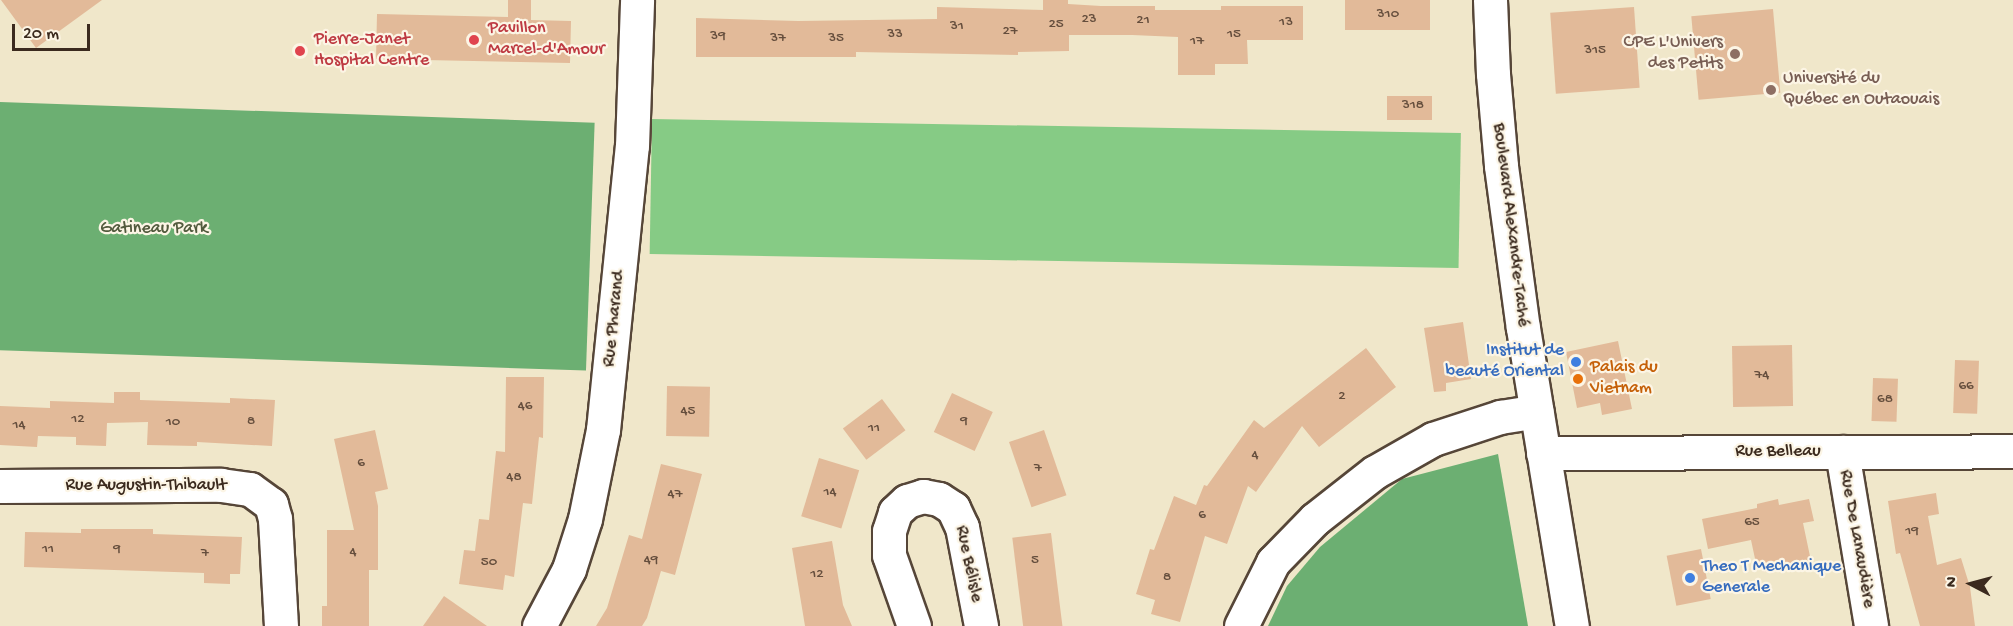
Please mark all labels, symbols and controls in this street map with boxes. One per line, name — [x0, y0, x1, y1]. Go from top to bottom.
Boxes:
house number: 310 — [1377, 6, 1399, 24]
house number: 23 — [1081, 11, 1097, 29]
scale bar — [15, 12, 93, 50]
house number: 21 — [1136, 12, 1150, 30]
house number: 13 — [1279, 14, 1293, 32]
house number: 25 — [1048, 16, 1064, 34]
house number: 31 — [950, 18, 964, 36]
place label: Pavillon Marcel-d'Amour — [488, 19, 605, 62]
house number: 27 — [1002, 23, 1018, 41]
text: 20 m — [23, 24, 59, 45]
house number: 33 — [887, 26, 903, 44]
house number: 15 — [1227, 26, 1241, 44]
house number: 39 — [710, 28, 726, 46]
place label: Pierre-Janet Hospital Centre — [314, 30, 429, 72]
house number: 37 — [770, 30, 786, 48]
house number: 35 — [828, 30, 844, 48]
marker: Pavillon Marcel-d'Amour — [465, 31, 483, 49]
house number: 17 — [1190, 33, 1204, 51]
place label: CPE L'Univers des Petits — [1624, 33, 1723, 76]
marker: Pierre-Janet Hospital Centre — [291, 42, 309, 60]
house number: 315 — [1584, 42, 1606, 60]
marker: CPE L'Univers des Petits — [1728, 47, 1742, 61]
place label: Université du Québec en Outaouais — [1783, 69, 1939, 112]
marker: Université du Québec en Outaouais — [1764, 83, 1778, 97]
house number: 318 — [1402, 97, 1424, 115]
street label: Boulevard Alexandre-Taché — [1487, 122, 1533, 328]
park label: Gatineau Park — [100, 218, 208, 240]
street label: Rue Pharand — [599, 270, 631, 368]
place label: Institut de beauté Oriental — [1446, 341, 1564, 384]
marker: Institut de beauté Oriental — [1569, 355, 1583, 369]
place label: Palais du Vietnam — [1590, 358, 1658, 400]
house number: 74 — [1755, 367, 1769, 385]
marker: Palais du Vietnam — [1571, 372, 1585, 386]
house number: 66 — [1958, 378, 1974, 396]
house number: 2 — [1338, 388, 1346, 406]
house number: 68 — [1877, 391, 1893, 409]
house number: 46 — [518, 398, 532, 416]
house number: 45 — [681, 403, 695, 421]
house number: 12 — [71, 411, 85, 429]
house number: 8 — [247, 413, 255, 431]
house number: 9 — [960, 413, 968, 431]
house number: 10 — [166, 414, 180, 432]
house number: 14 — [12, 417, 26, 435]
house number: 11 — [868, 420, 880, 438]
street label: Rue Belleau — [1735, 441, 1821, 463]
house number: 4 — [1251, 447, 1259, 465]
house number: 6 — [357, 455, 365, 473]
house number: 7 — [1034, 460, 1042, 478]
street label: Rue De Lanaudière — [1833, 468, 1879, 610]
house number: 48 — [506, 469, 522, 487]
street label: Rue Augustin-Thibault — [65, 475, 227, 497]
house number: 14 — [823, 484, 837, 502]
house number: 47 — [668, 486, 682, 504]
house number: 6 — [1198, 507, 1206, 525]
house number: 65 — [1744, 514, 1760, 532]
house number: 19 — [1905, 523, 1919, 541]
street label: Rue Bélisle — [949, 524, 987, 604]
house number: 11 — [42, 541, 54, 559]
house number: 9 — [113, 541, 121, 559]
house number: 4 — [349, 544, 357, 562]
house number: 7 — [201, 545, 209, 563]
house number: 49 — [644, 552, 658, 570]
house number: 5 — [1031, 552, 1039, 570]
house number: 50 — [481, 554, 497, 572]
north arrow — [1941, 554, 2001, 614]
place label: Theo T Mechanique Generale — [1702, 557, 1841, 600]
house number: 12 — [810, 566, 824, 584]
house number: 8 — [1163, 569, 1171, 587]
marker: Theo T Mechanique Generale — [1683, 571, 1697, 585]
text: N — [1943, 576, 1963, 588]

